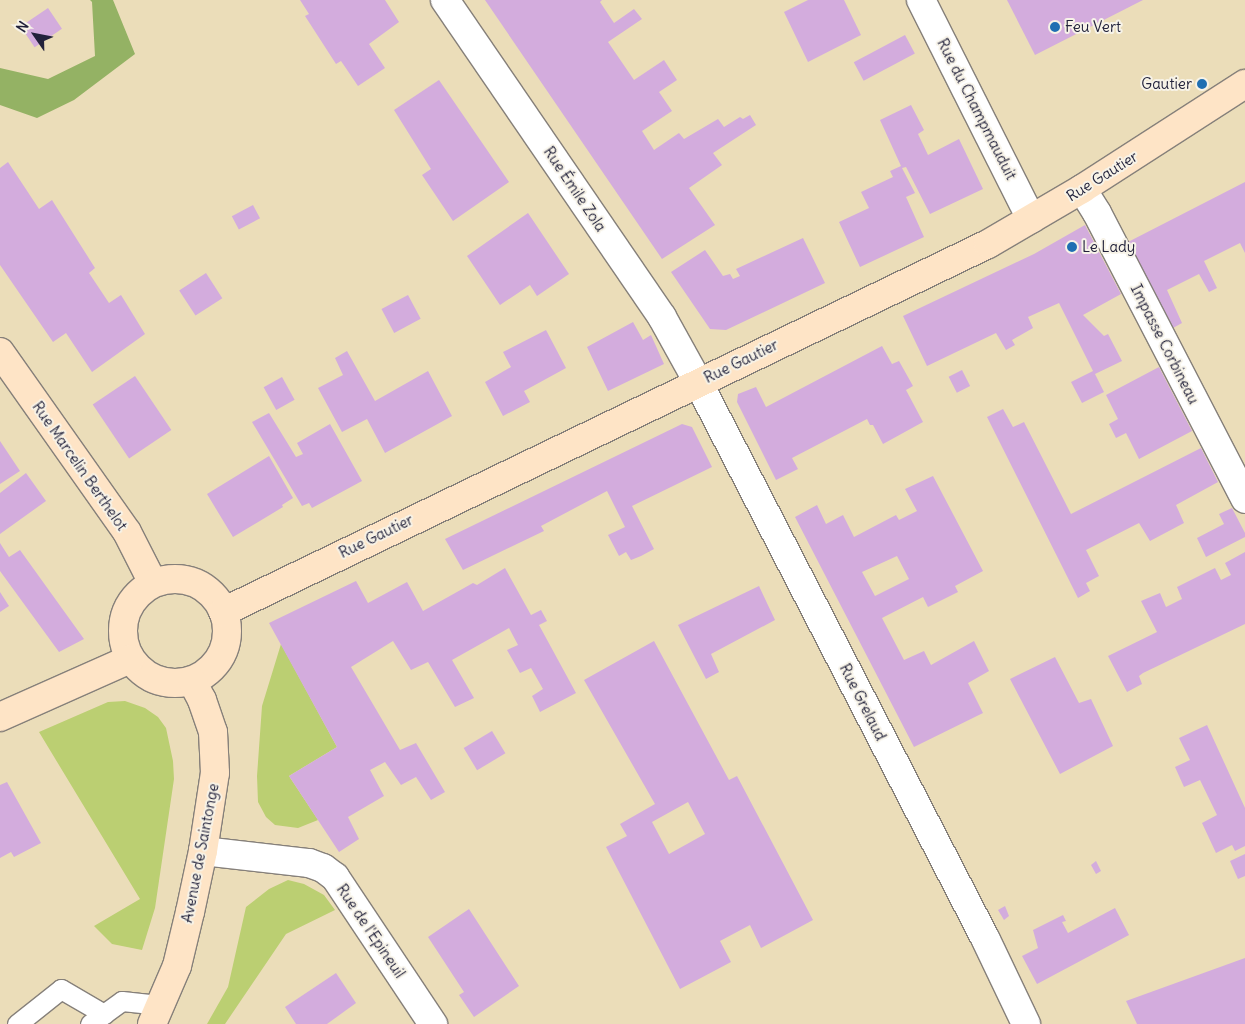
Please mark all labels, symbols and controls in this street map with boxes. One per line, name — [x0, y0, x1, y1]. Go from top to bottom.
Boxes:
north arrow — [10, 10, 60, 60]
text: N — [12, 18, 33, 36]
place label: Feu Vert — [1065, 18, 1121, 36]
marker: Feu Vert — [1049, 21, 1061, 33]
street label: Rue du Champmauduit — [934, 35, 1020, 183]
place label: Gautier — [1141, 75, 1192, 93]
marker: Gautier — [1196, 78, 1208, 90]
street label: Rue Émile Zola — [540, 143, 610, 235]
street label: Rue Gautier — [1063, 147, 1141, 205]
place label: Le Lady — [1082, 238, 1135, 256]
marker: Le Lady — [1066, 241, 1078, 253]
street label: Impasse Corbineau — [1127, 281, 1203, 407]
street label: Rue Gautier — [701, 335, 781, 387]
street label: Rue Marcelin Berthelot — [29, 398, 131, 534]
street label: Rue Gautier — [336, 510, 416, 562]
street label: Rue Grelaud — [836, 661, 890, 743]
street label: Avenue de Saintonge — [178, 782, 222, 924]
street label: Rue de l'Epineuil — [333, 881, 409, 981]

